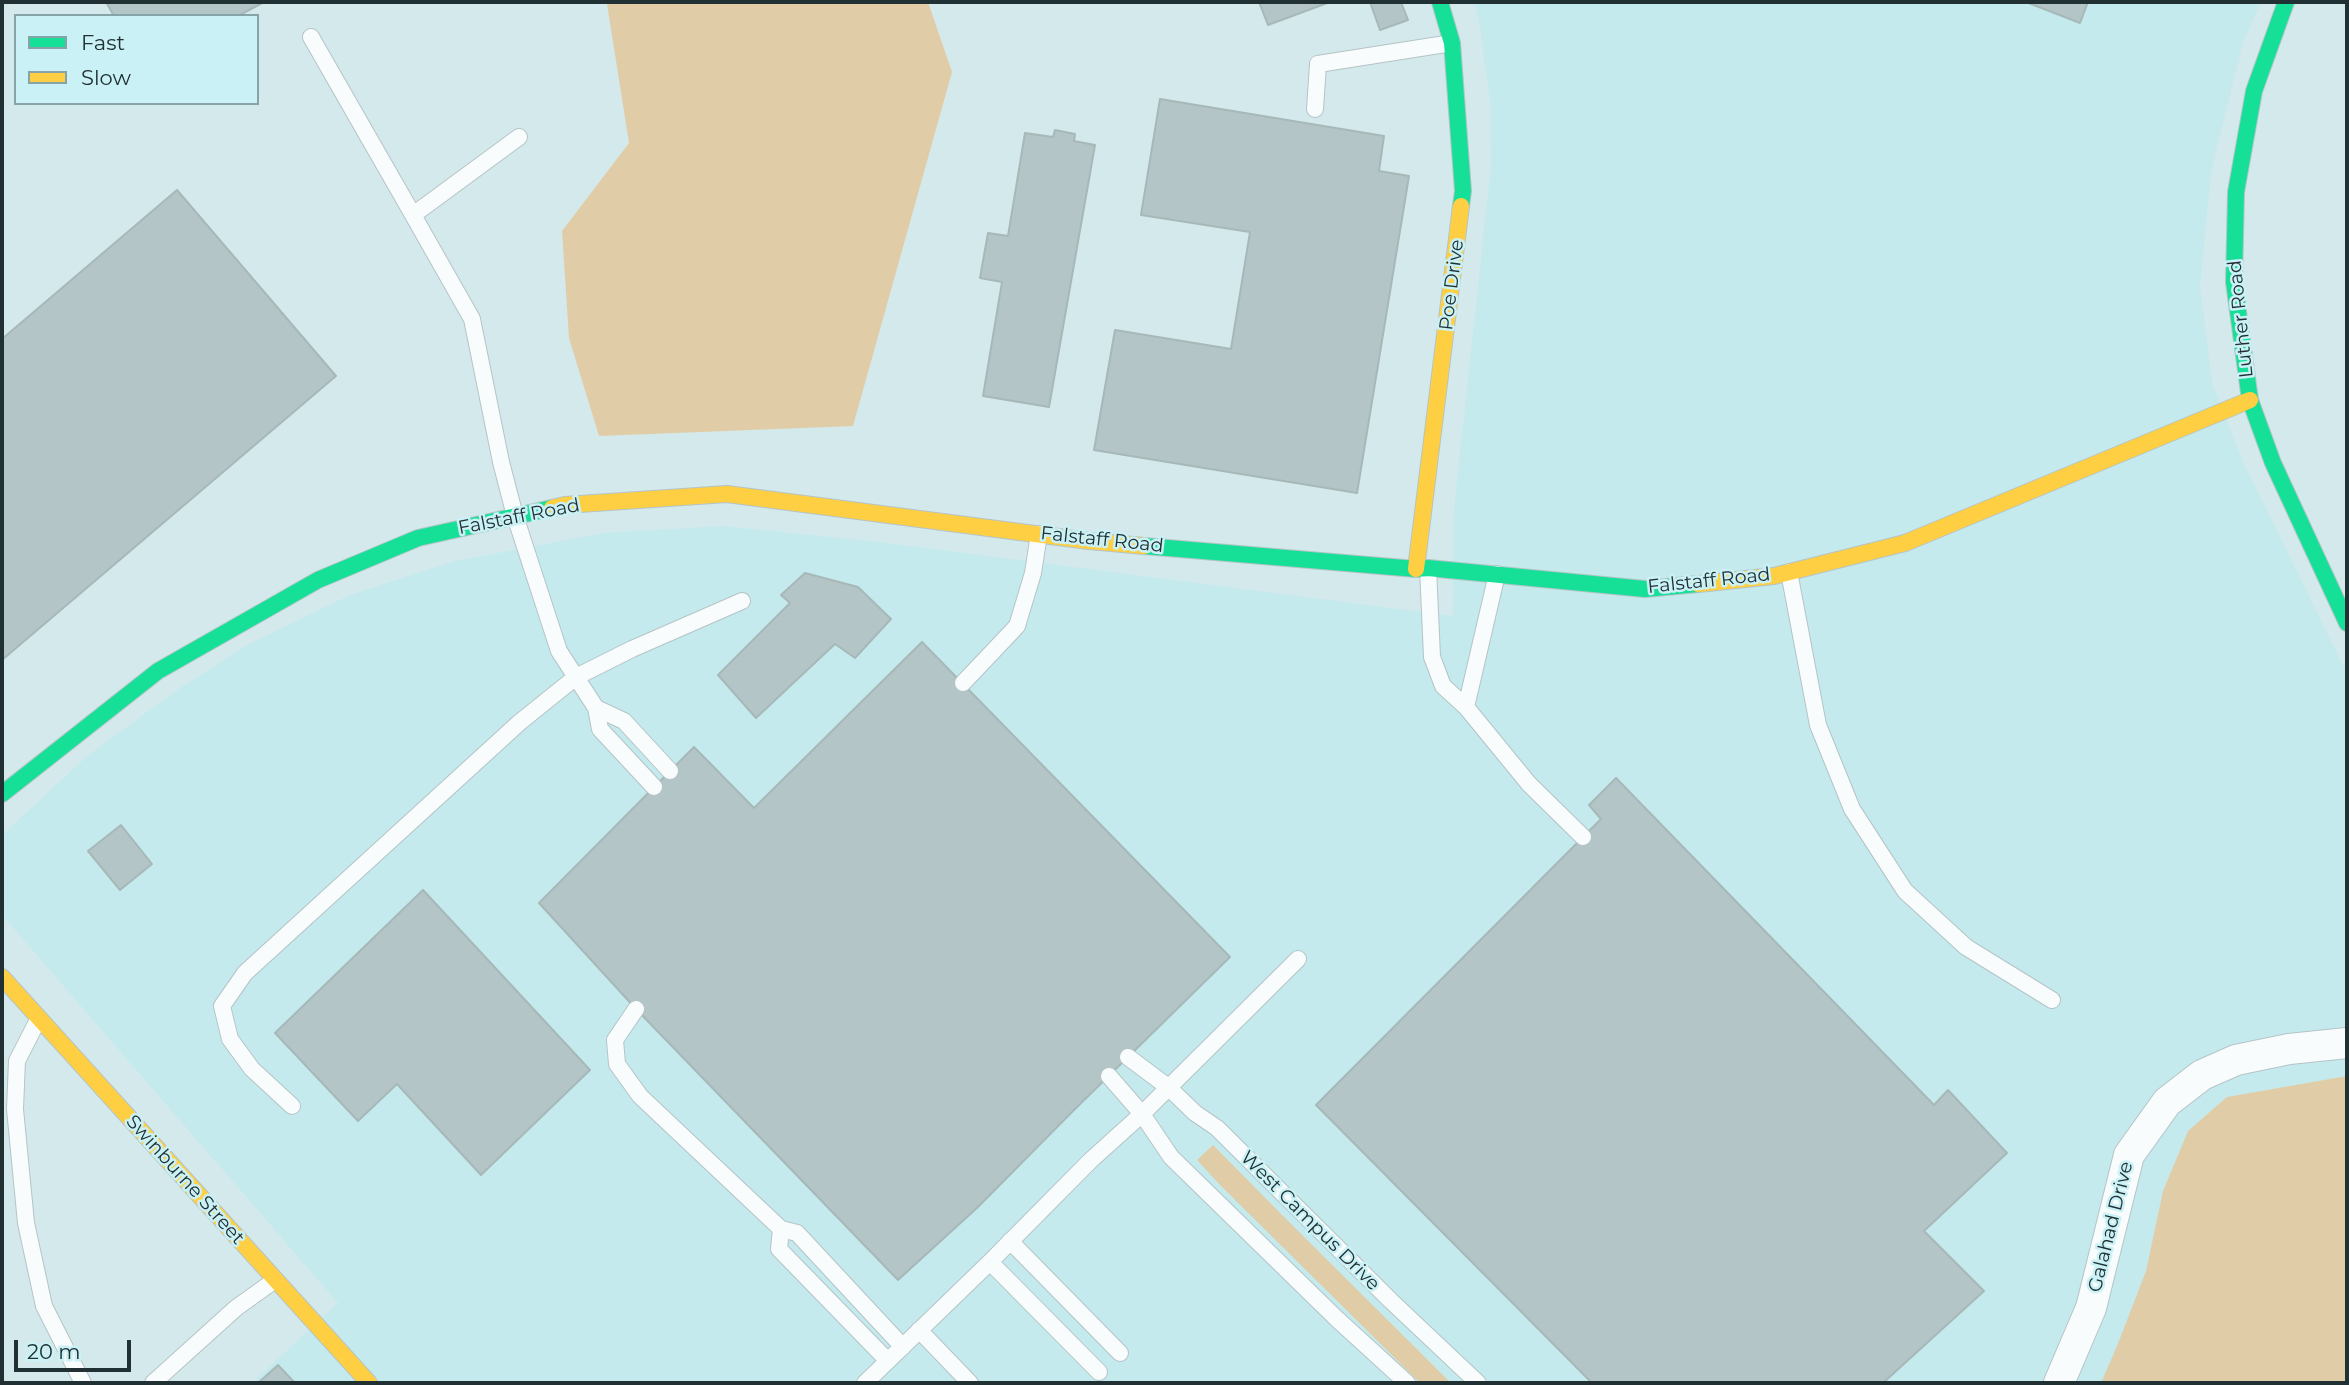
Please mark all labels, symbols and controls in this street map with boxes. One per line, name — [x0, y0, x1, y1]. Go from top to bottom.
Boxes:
legend — [14, 14, 259, 105]
text: Fast — [81, 30, 125, 55]
text: Slow — [81, 65, 131, 90]
street label: Poe Drive — [1435, 238, 1469, 332]
street label: Luther Road — [2223, 259, 2259, 379]
street label: Falstaff Road — [456, 494, 582, 540]
street label: Falstaff Road — [1039, 522, 1165, 558]
street label: Falstaff Road — [1646, 563, 1772, 599]
street label: Swinburne Street — [121, 1111, 249, 1249]
street label: West Campus Drive — [1236, 1147, 1384, 1295]
street label: Galahad Drive — [2084, 1159, 2138, 1295]
scale bar — [18, 1326, 135, 1370]
text: 20 m — [27, 1339, 81, 1364]

